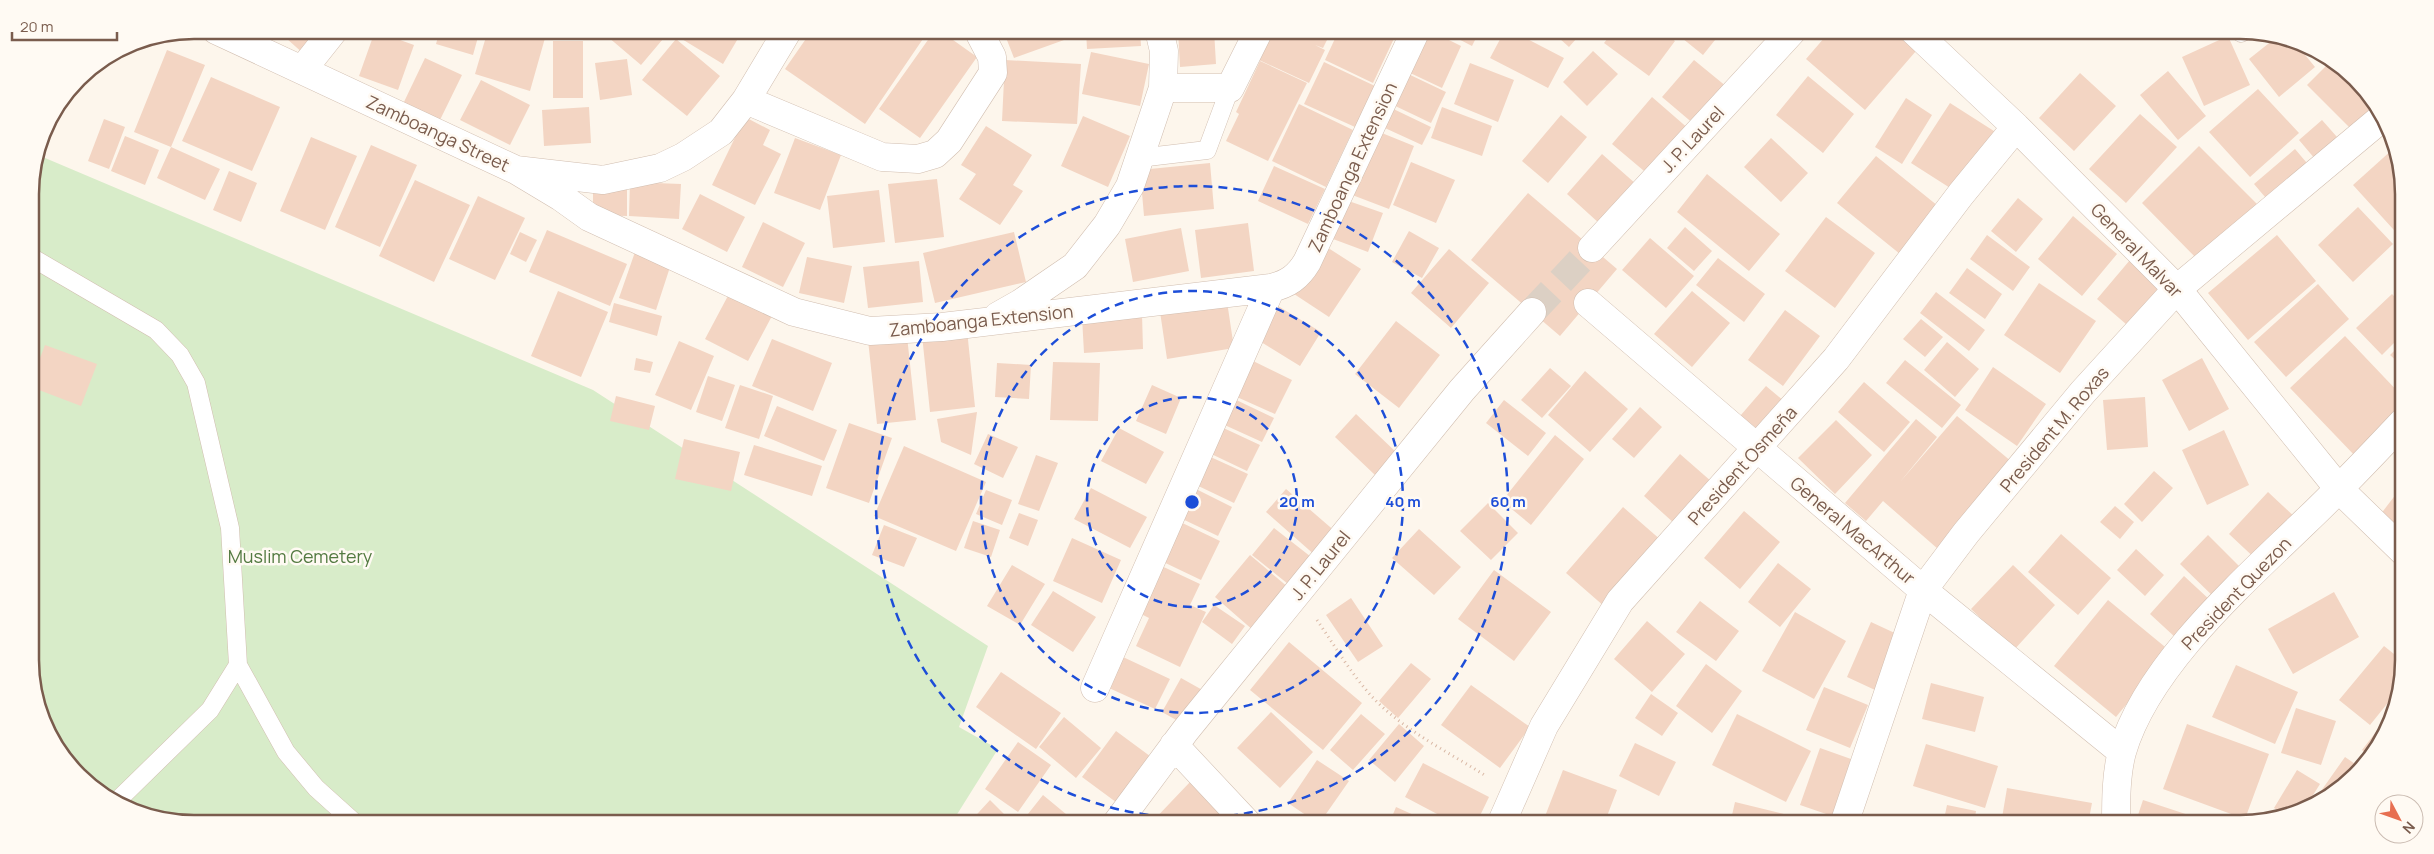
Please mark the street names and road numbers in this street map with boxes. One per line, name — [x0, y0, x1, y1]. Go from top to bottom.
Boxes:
street label: Zamboanga Extension — [1302, 78, 1402, 256]
street label: Zamboanga Street — [362, 89, 514, 177]
street label: J. P. Laurel — [1655, 101, 1729, 177]
street label: General Malvar — [2086, 198, 2189, 303]
street label: Zamboanga Extension — [888, 298, 1074, 342]
street label: President M. Roxas — [1994, 361, 2114, 497]
street label: President Osmeña — [1682, 400, 1802, 530]
street label: General MacArthur — [1785, 471, 1921, 590]
street label: J. P. Laurel — [1285, 525, 1355, 605]
street label: President Quezon — [2176, 531, 2296, 655]

